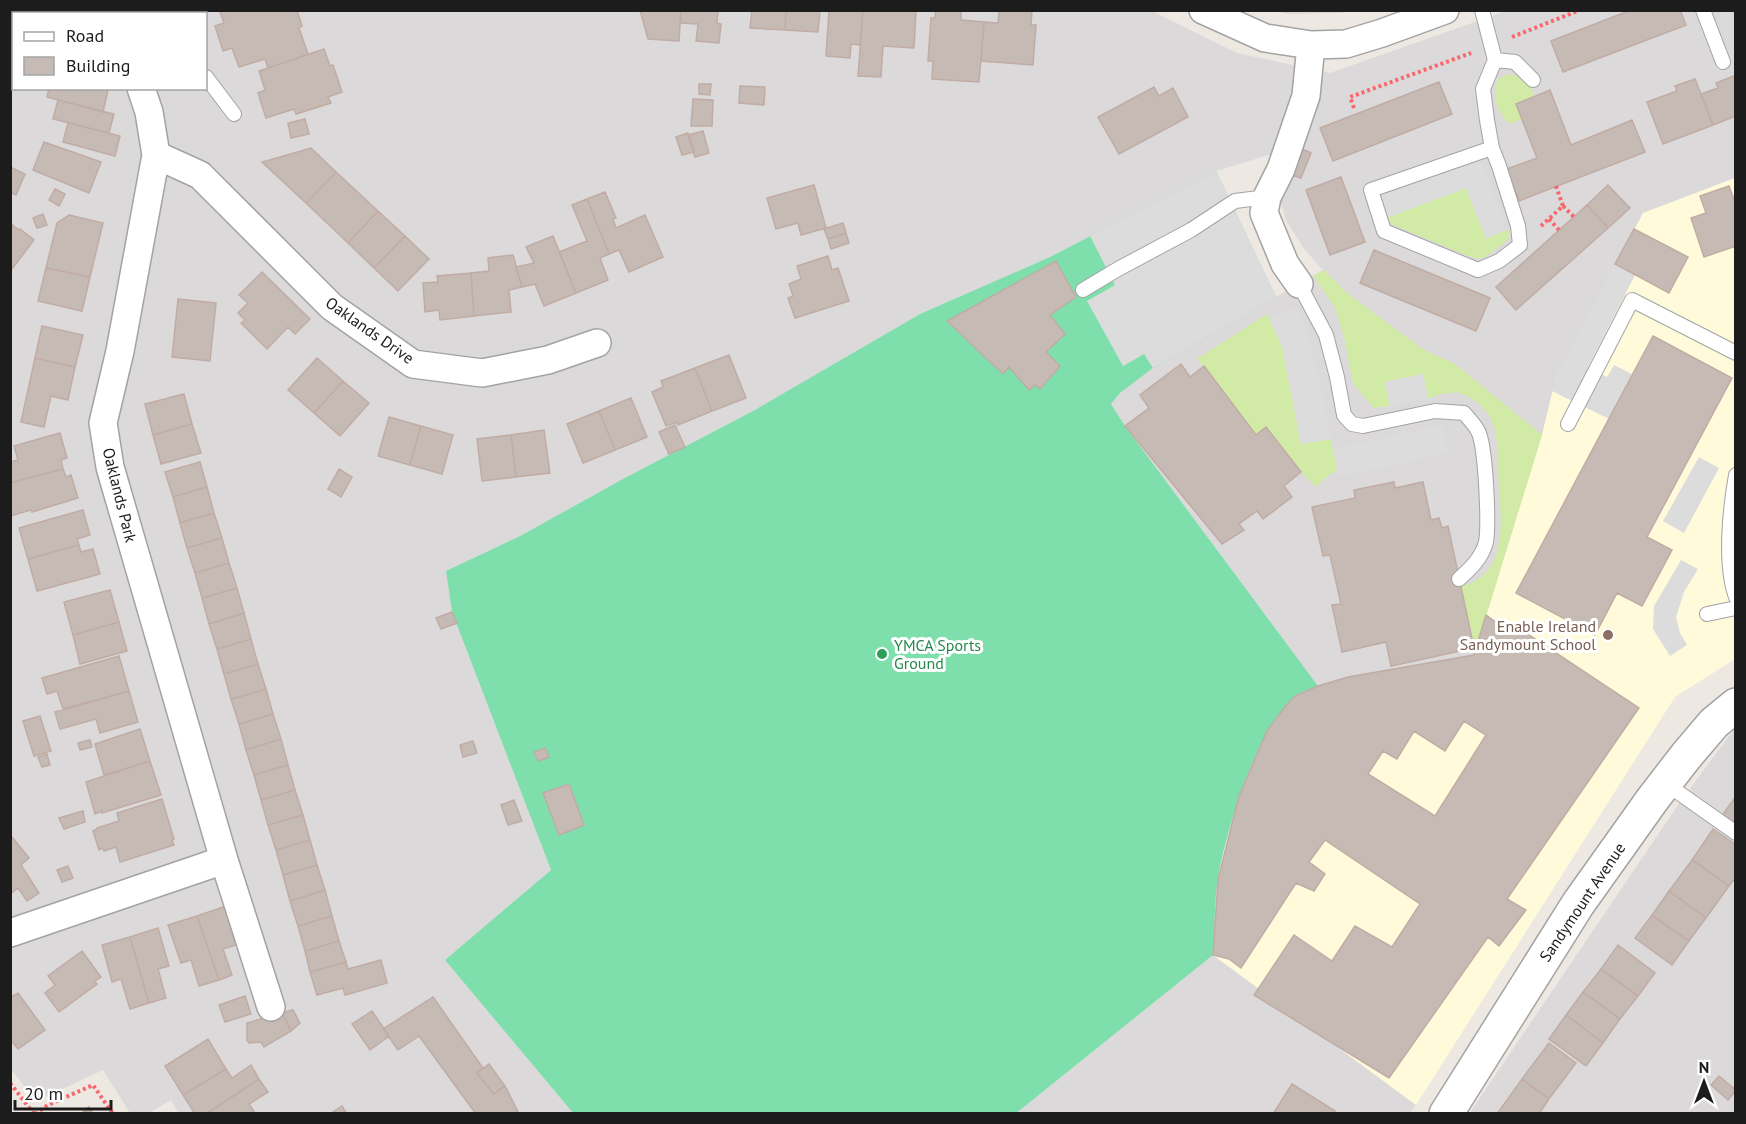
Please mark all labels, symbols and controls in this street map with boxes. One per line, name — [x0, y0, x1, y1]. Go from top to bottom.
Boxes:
legend — [12, 12, 207, 90]
text: Road — [66, 24, 104, 47]
text: Building — [66, 54, 130, 77]
street label: Oaklands Drive — [322, 292, 418, 368]
street label: Oaklands Park — [99, 446, 142, 545]
place label: Enable Ireland Sandymount School — [1460, 616, 1596, 654]
marker: Enable Ireland Sandymount School — [1601, 628, 1615, 642]
place label: YMCA Sports Ground — [894, 635, 981, 673]
marker: YMCA Sports Ground — [875, 647, 889, 661]
street label: Sandymount Avenue — [1535, 839, 1629, 965]
north arrow — [1674, 1052, 1734, 1112]
text: N — [1699, 1057, 1709, 1077]
scale bar — [15, 1073, 111, 1111]
text: 20 m — [24, 1082, 63, 1105]

